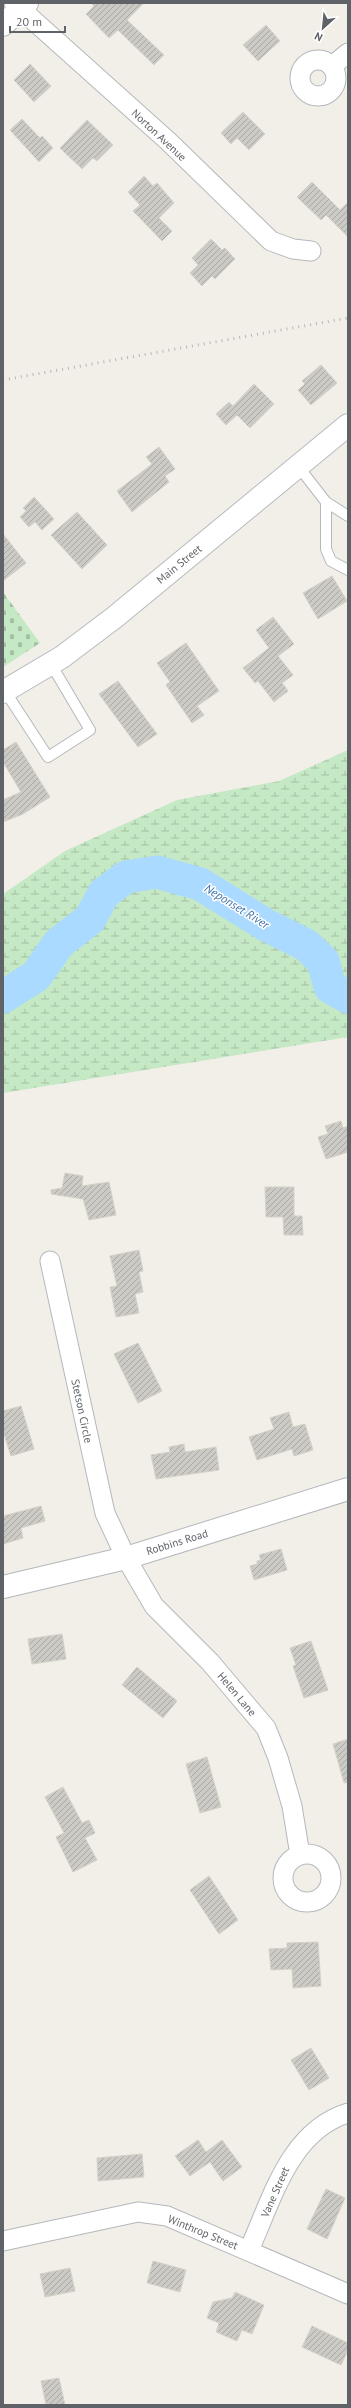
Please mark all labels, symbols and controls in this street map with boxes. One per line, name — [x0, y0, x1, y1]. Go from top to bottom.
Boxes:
scale bar — [10, 8, 65, 34]
north arrow — [303, 8, 343, 48]
text: 20 m — [16, 14, 42, 29]
text: N — [312, 29, 325, 45]
street label: Norton Avenue — [129, 106, 190, 164]
street label: Main Street — [154, 541, 205, 586]
water label: Neponset River — [202, 880, 273, 932]
street label: Stetson Circle — [68, 1378, 96, 1445]
street label: Robbins Road — [145, 1526, 210, 1558]
street label: Helen Lane — [215, 1669, 260, 1719]
street label: Vane Street — [257, 2164, 292, 2220]
street label: Winthrop Street — [166, 2212, 240, 2253]

